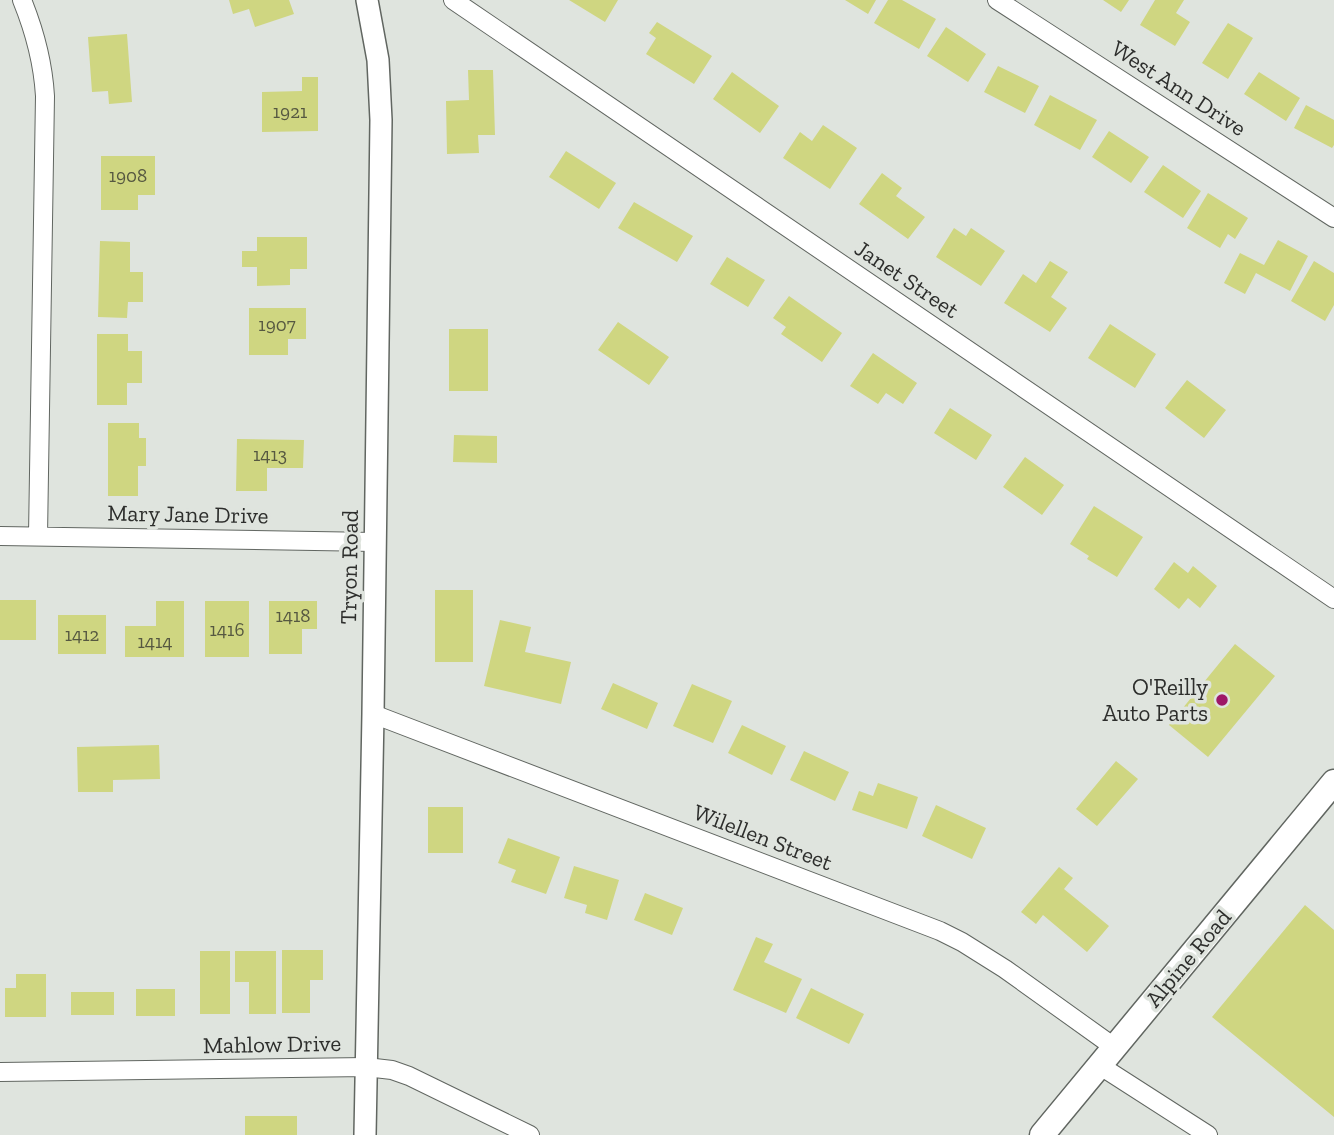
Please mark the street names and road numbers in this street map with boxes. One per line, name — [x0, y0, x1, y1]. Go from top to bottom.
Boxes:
street label: West Ann Drive — [1106, 34, 1252, 142]
street label: Janet Street — [850, 234, 965, 324]
street label: Mary Jane Drive — [107, 499, 269, 529]
street label: Tryon Road — [334, 509, 364, 625]
street label: Wilellen Street — [690, 798, 837, 876]
street label: Alpine Road — [1139, 903, 1237, 1012]
street label: Mahlow Drive — [203, 1029, 341, 1059]

